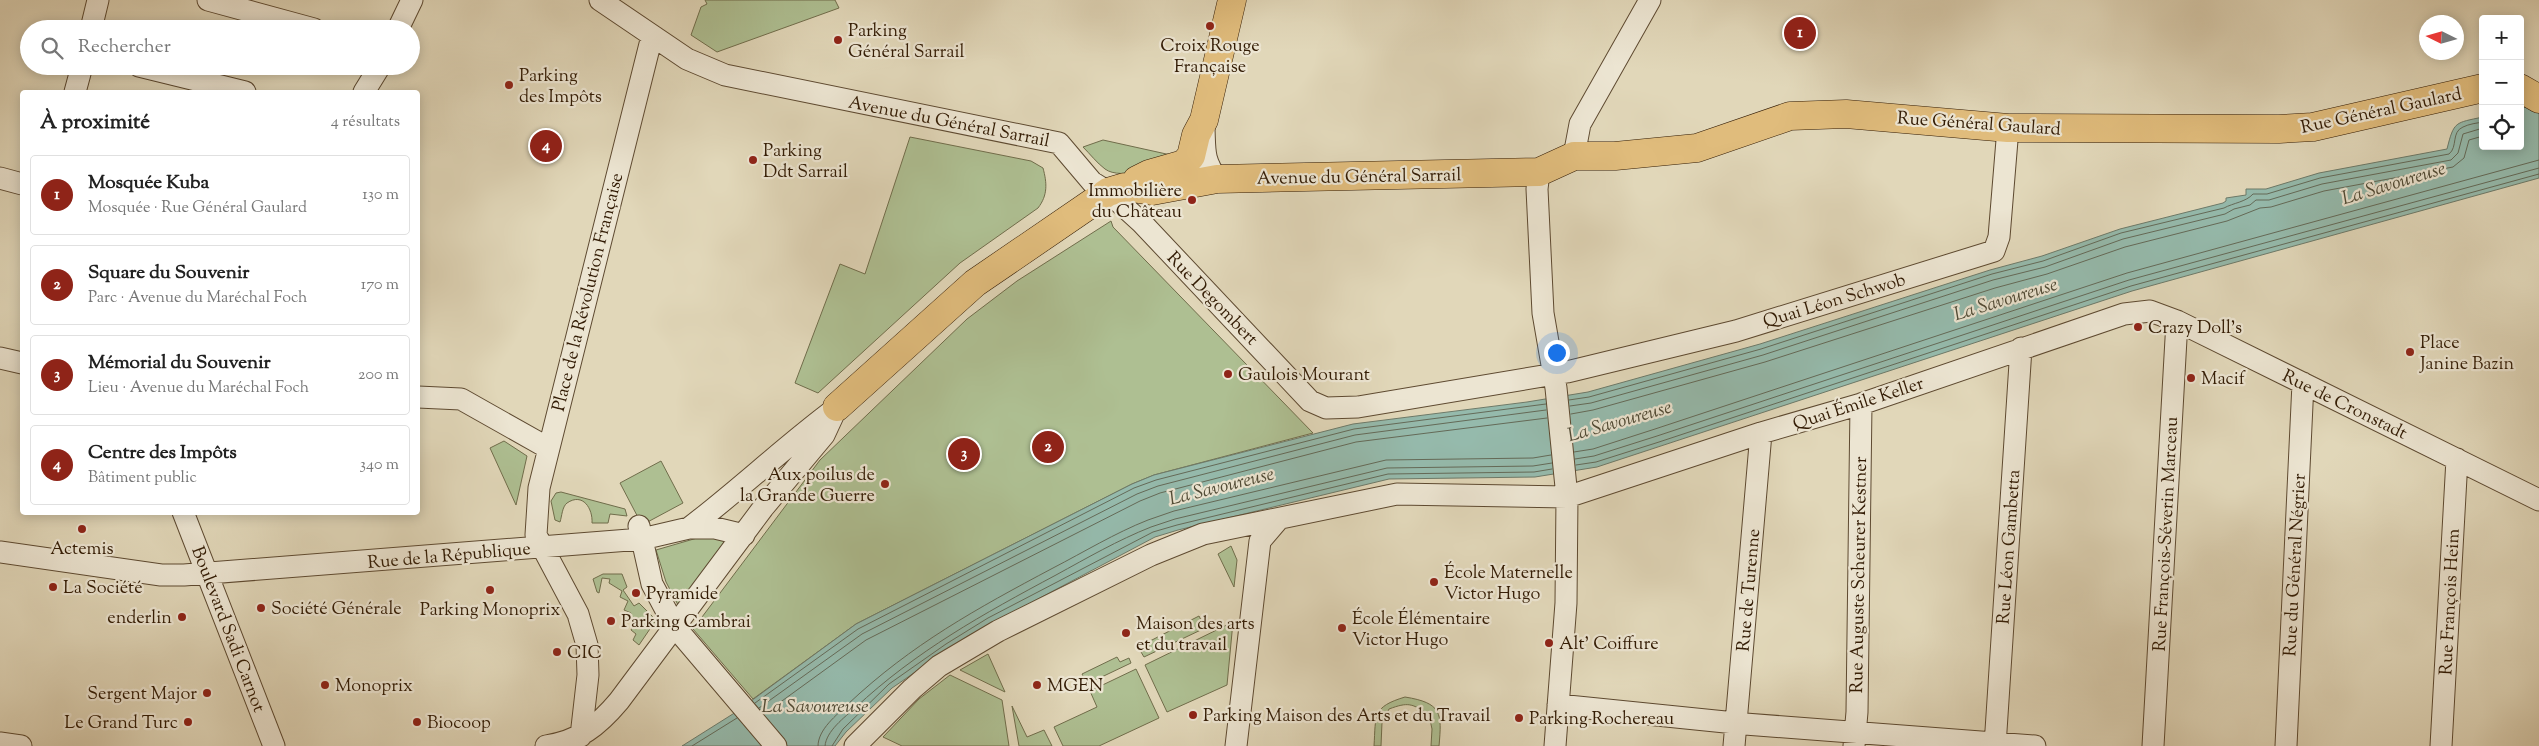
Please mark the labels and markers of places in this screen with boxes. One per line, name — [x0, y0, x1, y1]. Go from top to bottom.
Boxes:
pin: 1 — [1784, 14, 1816, 52]
place label: Parking Général Sarrail — [848, 19, 965, 66]
marker: Croix Rouge Française — [1204, 20, 1216, 32]
marker: Parking Général Sarrail — [832, 34, 844, 46]
place label: Croix Rouge Française — [1160, 34, 1260, 81]
place label: Parking des Impôts — [519, 64, 602, 111]
marker: Parking des Impôts — [503, 79, 515, 91]
pin: 4 — [530, 127, 562, 165]
place label: Parking Ddt Sarrail — [763, 139, 848, 186]
marker: Parking Ddt Sarrail — [747, 154, 759, 166]
place label: Immobilière du Château — [1088, 179, 1182, 226]
marker: Immobilière du Château — [1186, 194, 1198, 206]
place label: Crazy Doll's — [2148, 316, 2242, 342]
marker: Crazy Doll's — [2132, 321, 2144, 333]
place label: Place Janine Bazin — [2419, 331, 2515, 378]
marker: Place Janine Bazin — [2404, 346, 2416, 358]
place label: Gaulois Mourant — [1238, 363, 1370, 389]
place label: Macif — [2201, 367, 2246, 393]
marker: Gaulois Mourant — [1222, 368, 1234, 380]
marker: Macif — [2185, 372, 2197, 384]
pin: 2 — [1032, 428, 1064, 466]
pin: 3 — [948, 435, 980, 473]
place label: Aux poilus de la Grande Guerre — [740, 463, 875, 510]
marker: Aux poilus de la Grande Guerre — [879, 478, 891, 490]
marker: Actemis — [76, 523, 88, 535]
place label: Actemis — [50, 537, 114, 563]
place label: École Maternelle Victor Hugo — [1444, 561, 1573, 608]
place label: La Société — [63, 576, 143, 602]
marker: École Maternelle Victor Hugo — [1428, 576, 1440, 588]
marker: La Société — [47, 581, 59, 593]
place label: Pyramide — [646, 582, 718, 608]
marker: Parking Monoprix — [484, 584, 496, 596]
marker: Pyramide — [630, 587, 642, 599]
place label: Société Générale — [271, 597, 402, 623]
place label: Parking Monoprix — [420, 598, 560, 624]
marker: Société Générale — [255, 602, 267, 614]
place label: enderlin — [107, 606, 172, 632]
place label: École Élémentaire Victor Hugo — [1352, 607, 1490, 654]
place label: Parking Cambrai — [621, 610, 751, 636]
marker: enderlin — [176, 611, 188, 623]
place label: Maison des arts et du travail — [1136, 612, 1255, 659]
marker: Parking Cambrai — [605, 615, 617, 627]
marker: École Élémentaire Victor Hugo — [1336, 622, 1348, 634]
marker: Maison des arts et du travail — [1120, 627, 1132, 639]
place label: Alt' Coiffure — [1559, 632, 1659, 658]
marker: Alt' Coiffure — [1543, 637, 1555, 649]
place label: CIC — [567, 641, 602, 667]
marker: CIC — [551, 646, 563, 658]
place label: Monoprix — [335, 674, 413, 700]
place label: MGEN — [1047, 674, 1103, 700]
marker: Monoprix — [319, 679, 331, 691]
marker: MGEN — [1031, 679, 1043, 691]
place label: Sergent Major — [87, 682, 197, 708]
marker: Sergent Major — [201, 687, 213, 699]
place label: Parking Maison des Arts et du Travail — [1203, 704, 1491, 730]
place label: Parking Rochereau — [1529, 707, 1674, 733]
marker: Parking Maison des Arts et du Travail — [1187, 709, 1199, 721]
place label: Le Grand Turc — [64, 711, 178, 737]
place label: Biocoop — [427, 711, 491, 737]
marker: Parking Rochereau — [1513, 712, 1525, 724]
marker: Le Grand Turc — [182, 716, 194, 728]
marker: Biocoop — [411, 716, 423, 728]

